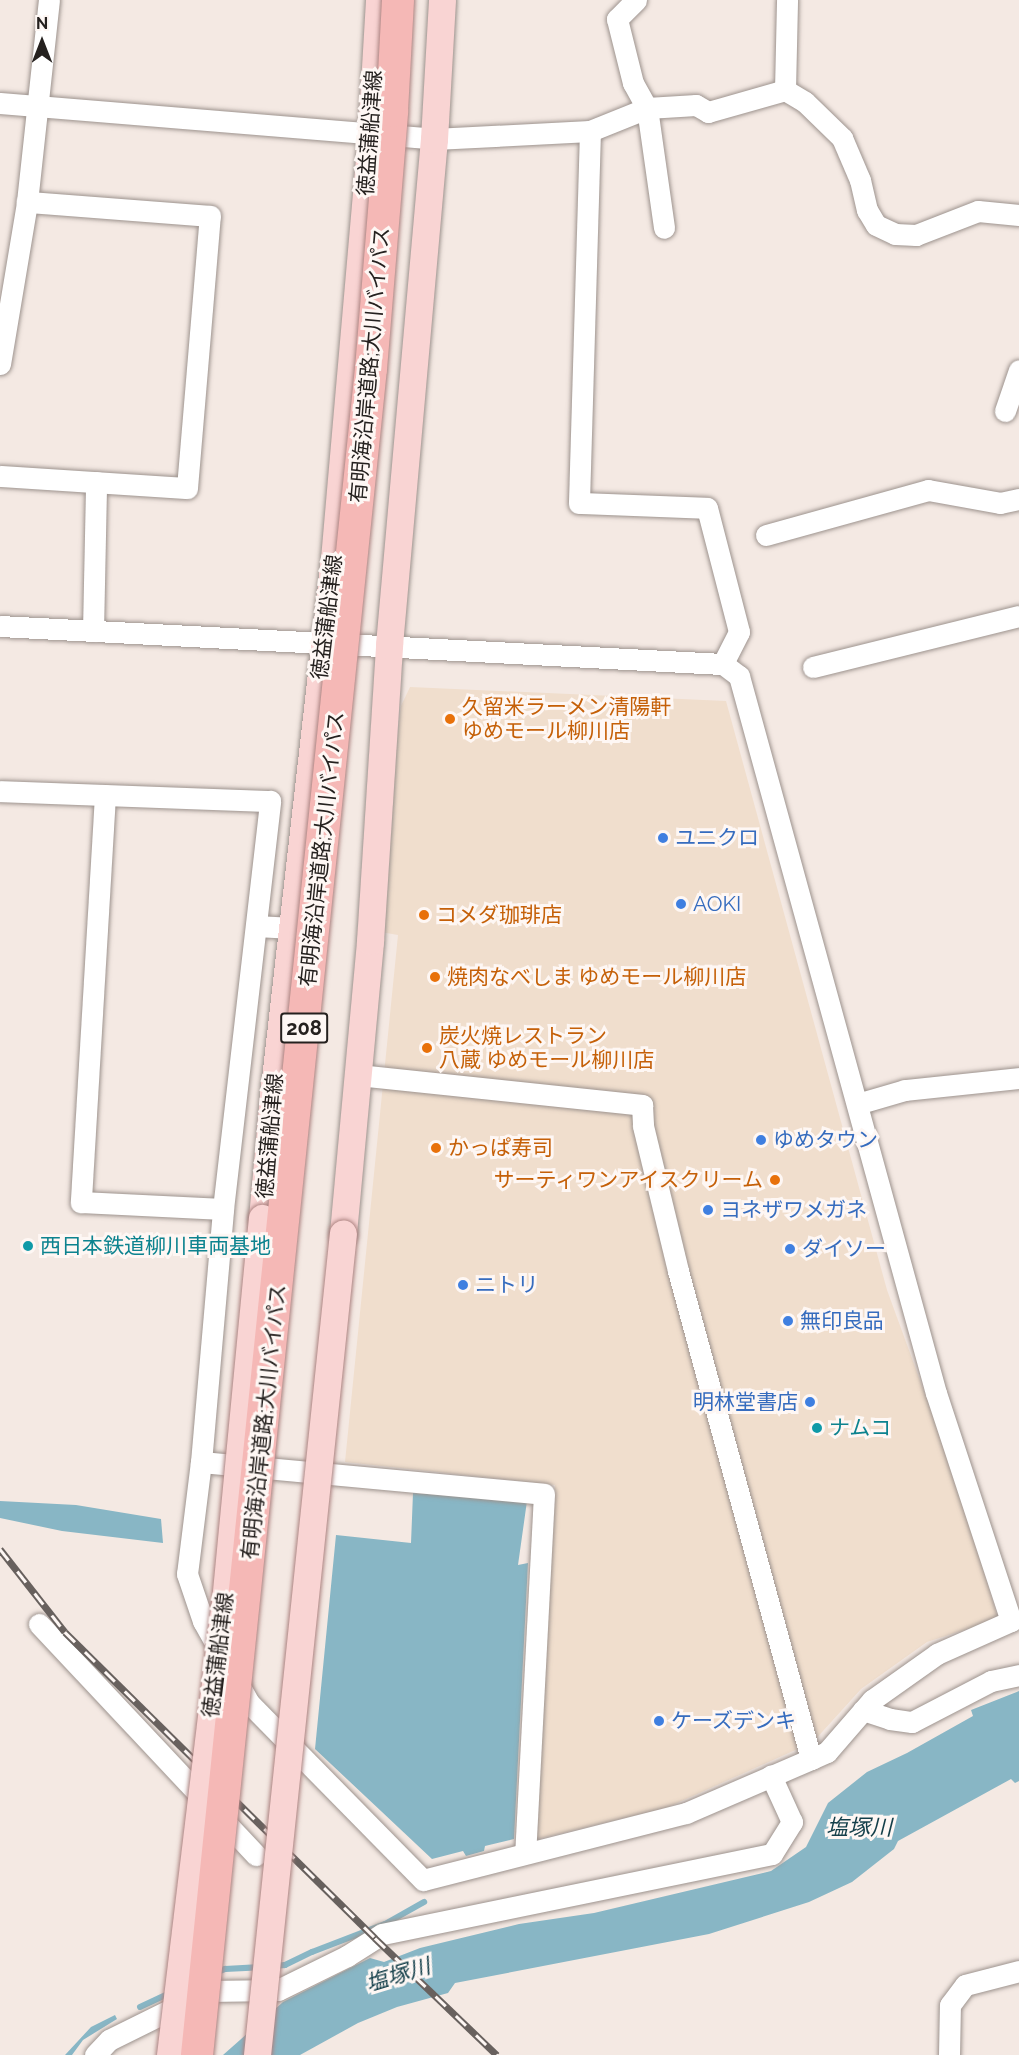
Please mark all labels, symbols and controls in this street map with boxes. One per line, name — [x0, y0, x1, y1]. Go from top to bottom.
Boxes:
north arrow — [12, 12, 72, 72]
text: N — [36, 14, 48, 33]
street label: 徳益蒲船津線 — [353, 69, 387, 197]
street label: 有明海沿岸道路;大川バイパス — [345, 226, 395, 504]
street label: 徳益蒲船津線 — [307, 553, 347, 681]
place label: 久留米ラーメン清陽軒 ゆめモール柳川店 — [462, 694, 672, 744]
street label: 有明海沿岸道路;大川バイパス — [295, 710, 349, 988]
marker: 久留米ラーメン清陽軒 ゆめモール柳川店 — [443, 712, 457, 726]
place label: ユニクロ — [675, 825, 759, 851]
marker: ユニクロ — [656, 831, 670, 845]
place label: AOKI — [693, 891, 741, 917]
marker: AOKI — [674, 897, 688, 911]
place label: コメダ珈琲店 — [436, 902, 562, 928]
marker: コメダ珈琲店 — [417, 908, 431, 922]
place label: 焼肉なべしま ゆめモール柳川店 — [447, 964, 746, 990]
marker: 焼肉なべしま ゆめモール柳川店 — [428, 970, 442, 984]
road number: 208 — [280, 1011, 328, 1045]
place label: 炭火焼レストラン 八蔵 ゆめモール柳川店 — [439, 1023, 654, 1073]
marker: 炭火焼レストラン 八蔵 ゆめモール柳川店 — [420, 1041, 434, 1055]
street label: 徳益蒲船津線 — [252, 1072, 288, 1200]
place label: ゆめタウン — [773, 1127, 878, 1153]
marker: ゆめタウン — [754, 1133, 768, 1147]
place label: かっぱ寿司 — [448, 1135, 553, 1161]
marker: かっぱ寿司 — [429, 1141, 443, 1155]
place label: サーティワンアイスクリーム — [490, 1167, 763, 1193]
marker: サーティワンアイスクリーム — [768, 1173, 782, 1187]
place label: ヨネザワメガネ — [720, 1197, 867, 1223]
marker: ヨネザワメガネ — [701, 1203, 715, 1217]
place label: 西日本鉄道柳川車両基地 — [40, 1233, 271, 1259]
place label: ダイソー — [802, 1236, 886, 1262]
marker: 西日本鉄道柳川車両基地 — [21, 1239, 35, 1253]
marker: ダイソー — [783, 1242, 797, 1256]
place label: ニトリ — [475, 1272, 538, 1298]
marker: ニトリ — [456, 1278, 470, 1292]
street label: 有明海沿岸道路;大川バイパス — [237, 1283, 291, 1561]
place label: 無印良品 — [800, 1308, 884, 1334]
marker: 無印良品 — [781, 1314, 795, 1328]
place label: 明林堂書店 — [693, 1389, 798, 1415]
marker: 明林堂書店 — [803, 1395, 817, 1409]
place label: ナムコ — [829, 1415, 892, 1441]
marker: ナムコ — [810, 1421, 824, 1435]
street label: 徳益蒲船津線 — [198, 1591, 238, 1719]
place label: ケーズデンキ — [671, 1708, 797, 1734]
marker: ケーズデンキ — [652, 1714, 666, 1728]
water label: 塩塚川 — [826, 1815, 892, 1841]
water label: 塩塚川 — [363, 1953, 433, 1997]

